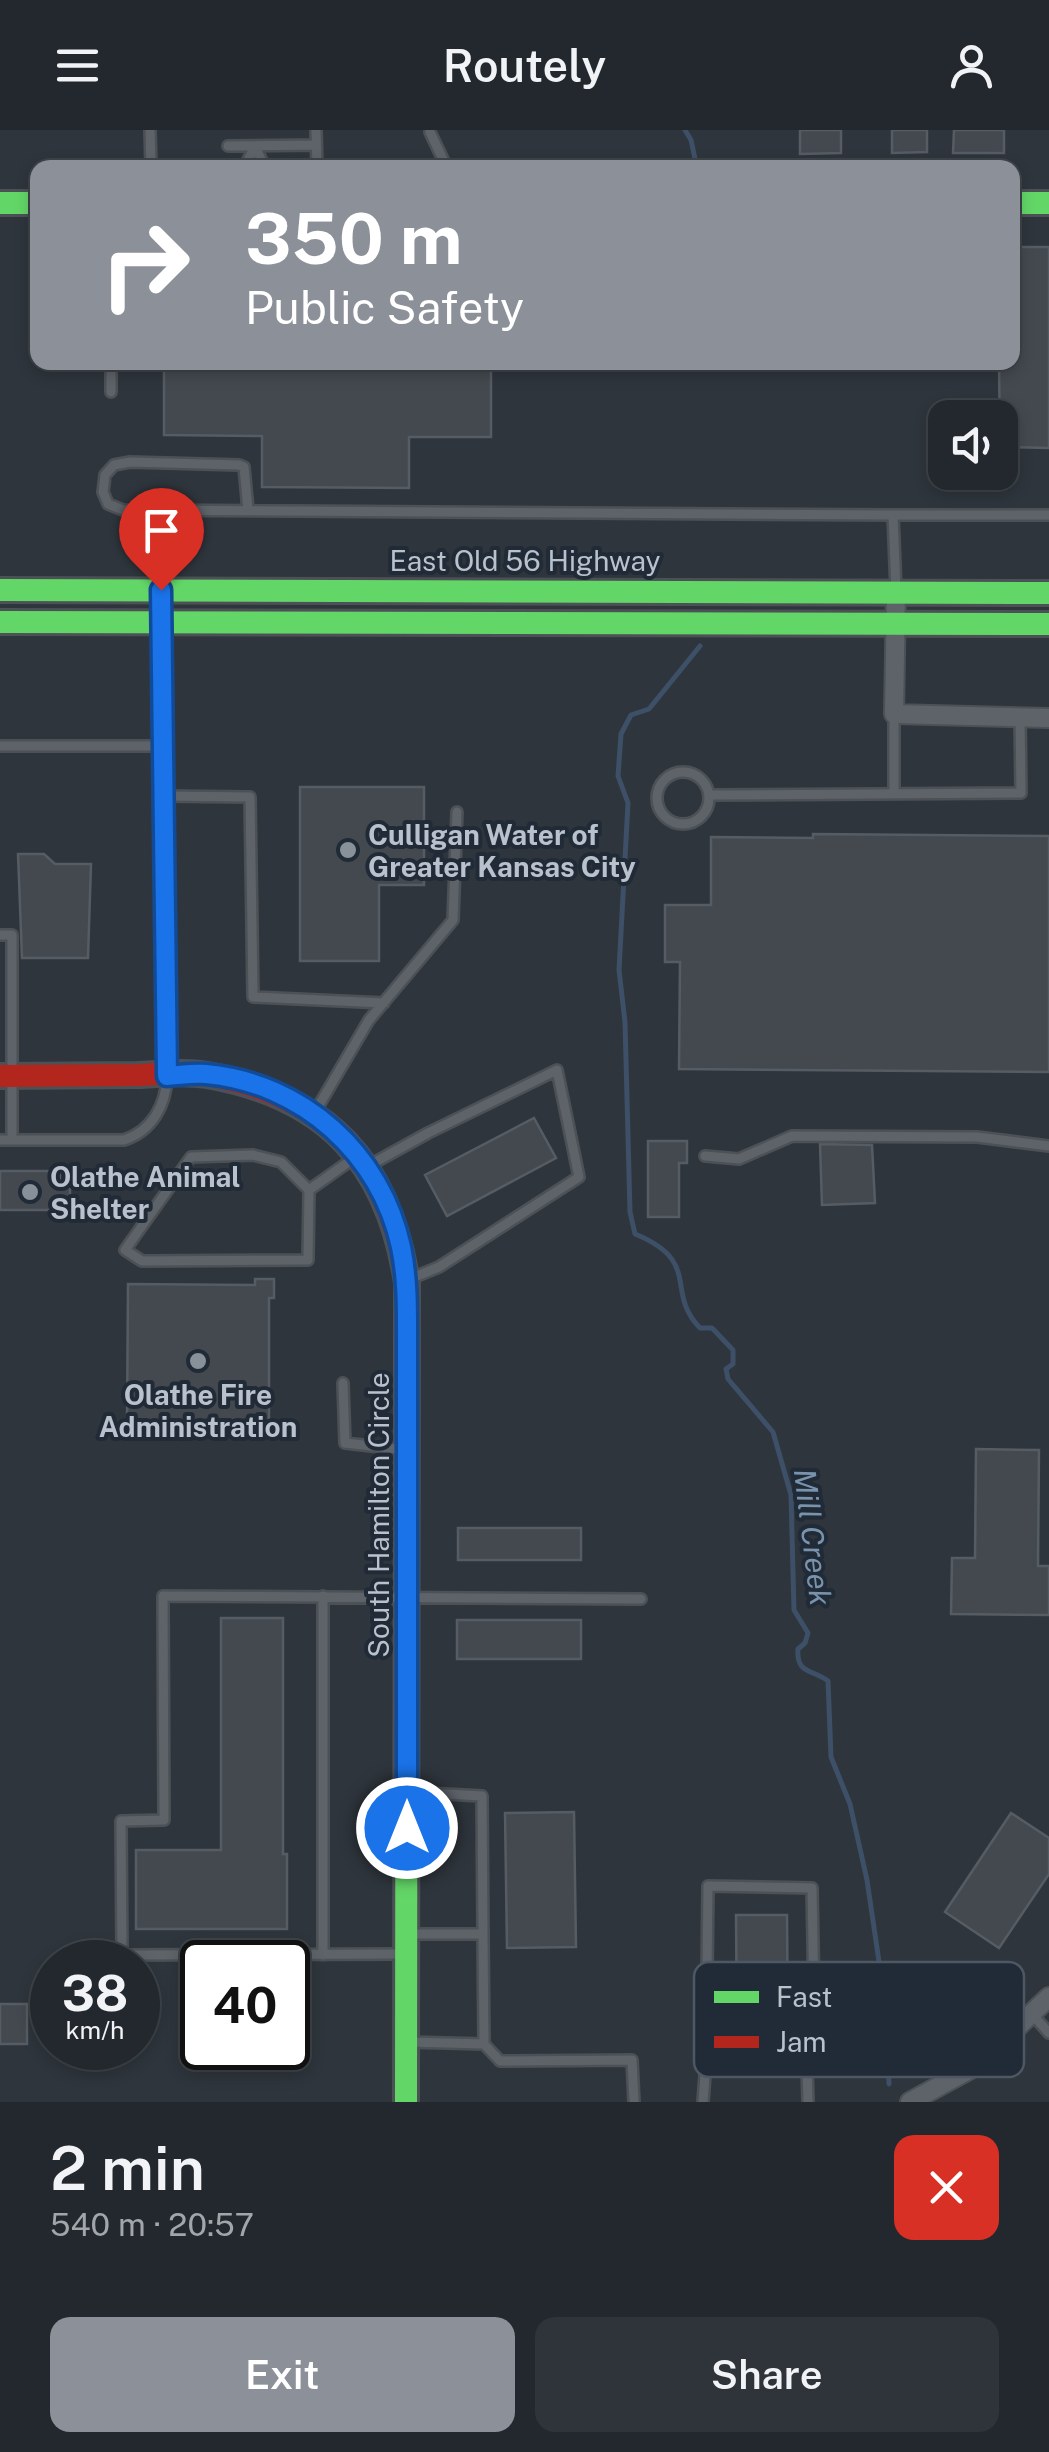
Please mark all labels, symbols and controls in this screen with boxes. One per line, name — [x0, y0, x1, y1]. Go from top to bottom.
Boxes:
icon: menu — [50, 38, 105, 93]
icon: person — [944, 38, 999, 93]
text: Routely — [443, 39, 606, 92]
text: 350 m — [245, 197, 462, 280]
icon: right — [80, 200, 210, 330]
text: Public Safety — [245, 281, 524, 334]
map controls — [928, 400, 1018, 490]
button: sound — [928, 400, 1018, 490]
pin — [119, 488, 204, 591]
icon: arrive — [134, 503, 189, 558]
street label: East Old 56 Highway — [390, 544, 660, 577]
place label: Culligan Water of Greater Kansas City — [368, 818, 636, 883]
marker: Culligan Water of Greater Kansas City — [337, 839, 359, 861]
place label: Olathe Animal Shelter — [50, 1160, 241, 1225]
marker: Olathe Animal Shelter — [19, 1181, 41, 1203]
marker: Olathe Fire Administration — [187, 1350, 209, 1372]
street label: South Hamilton Circle — [362, 1372, 395, 1658]
place label: Olathe Fire Administration — [99, 1378, 297, 1443]
water label: Mill Creek — [787, 1466, 839, 1608]
position arrow — [355, 1776, 459, 1880]
speed limit sign: 40 — [180, 1940, 310, 2070]
legend — [694, 1962, 1024, 2077]
text: 38 — [62, 1963, 128, 2022]
text: Fast — [776, 1980, 832, 2013]
text: km/h — [66, 2015, 124, 2045]
text: Jam — [776, 2025, 827, 2058]
text: 2 min — [50, 2133, 205, 2204]
button: close — [894, 2135, 999, 2240]
text: 540 m · 20:57 — [50, 2206, 254, 2243]
button: Exit — [50, 2317, 515, 2432]
button: Share — [535, 2317, 999, 2432]

